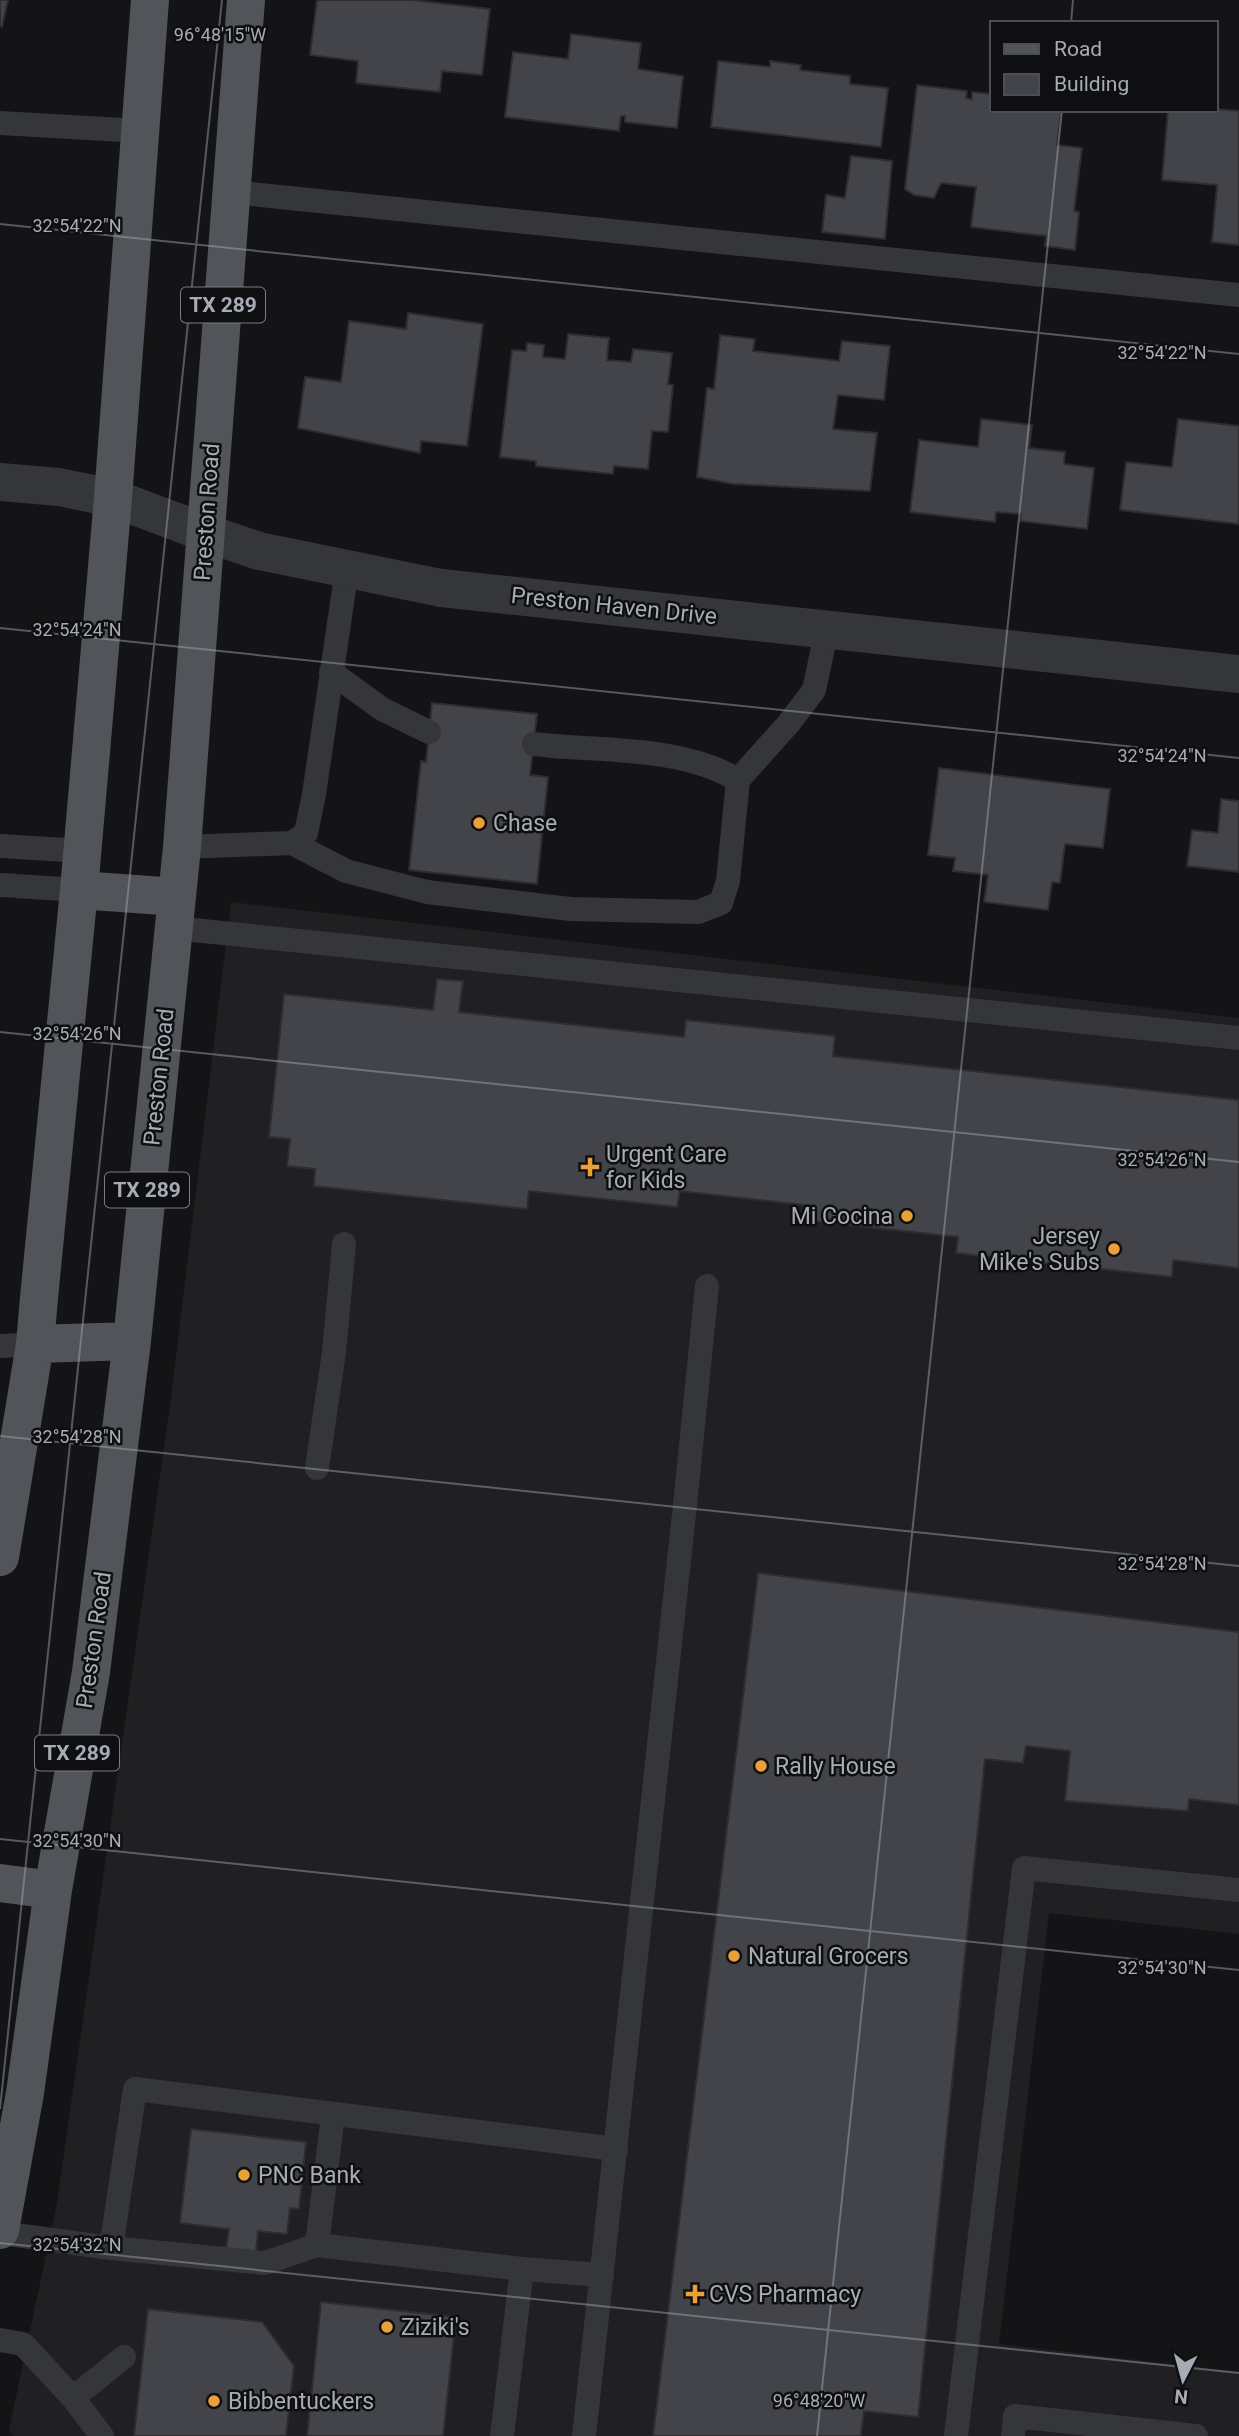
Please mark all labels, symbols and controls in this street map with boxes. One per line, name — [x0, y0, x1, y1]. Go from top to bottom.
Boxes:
legend — [990, 21, 1218, 112]
text: 96°48'15"W — [174, 24, 266, 45]
text: Road — [1054, 37, 1102, 61]
text: Building — [1054, 72, 1129, 96]
text: 32°54'22"N — [32, 215, 122, 236]
road number: TX 289 — [181, 288, 265, 322]
text: 32°54'22"N — [1117, 342, 1207, 363]
street label: Preston Road — [189, 442, 225, 582]
street label: Preston Haven Drive — [510, 582, 718, 630]
text: 32°54'24"N — [32, 619, 122, 640]
text: 32°54'24"N — [1117, 745, 1207, 766]
place label: Chase — [493, 810, 557, 837]
marker: Chase — [471, 815, 487, 831]
street label: Preston Road — [138, 1007, 180, 1147]
text: 32°54'26"N — [32, 1023, 122, 1044]
place label: Urgent Care for Kids — [606, 1141, 727, 1194]
text: 32°54'26"N — [1117, 1149, 1207, 1170]
marker: Urgent Care for Kids — [580, 1157, 600, 1177]
road number: TX 289 — [105, 1172, 189, 1208]
place label: Mi Cocina — [791, 1203, 893, 1230]
marker: Mi Cocina — [899, 1208, 915, 1224]
place label: Jersey Mike's Subs — [979, 1223, 1100, 1276]
marker: Jersey Mike's Subs — [1106, 1241, 1122, 1257]
text: 32°54'28"N — [32, 1426, 122, 1447]
text: 32°54'28"N — [1117, 1553, 1207, 1574]
street label: Preston Road — [71, 1570, 117, 1710]
road number: TX 289 — [35, 1736, 119, 1770]
place label: Rally House — [775, 1753, 896, 1780]
marker: Rally House — [753, 1758, 769, 1774]
text: 32°54'30"N — [32, 1830, 122, 1851]
place label: Natural Grocers — [748, 1943, 909, 1970]
marker: Natural Grocers — [726, 1948, 742, 1964]
text: 32°54'30"N — [1117, 1957, 1207, 1978]
place label: PNC Bank — [258, 2162, 361, 2189]
marker: PNC Bank — [236, 2167, 252, 2183]
text: 32°54'32"N — [32, 2234, 122, 2255]
place label: CVS Pharmacy — [709, 2281, 861, 2308]
marker: CVS Pharmacy — [687, 2286, 703, 2302]
place label: Ziziki's — [401, 2314, 470, 2341]
marker: Ziziki's — [379, 2319, 395, 2335]
north arrow — [1148, 2345, 1218, 2415]
text: N — [1173, 2384, 1189, 2409]
place label: Bibbentuckers — [228, 2388, 374, 2415]
text: 96°48'20"W — [773, 2390, 865, 2411]
marker: Bibbentuckers — [206, 2393, 222, 2409]

